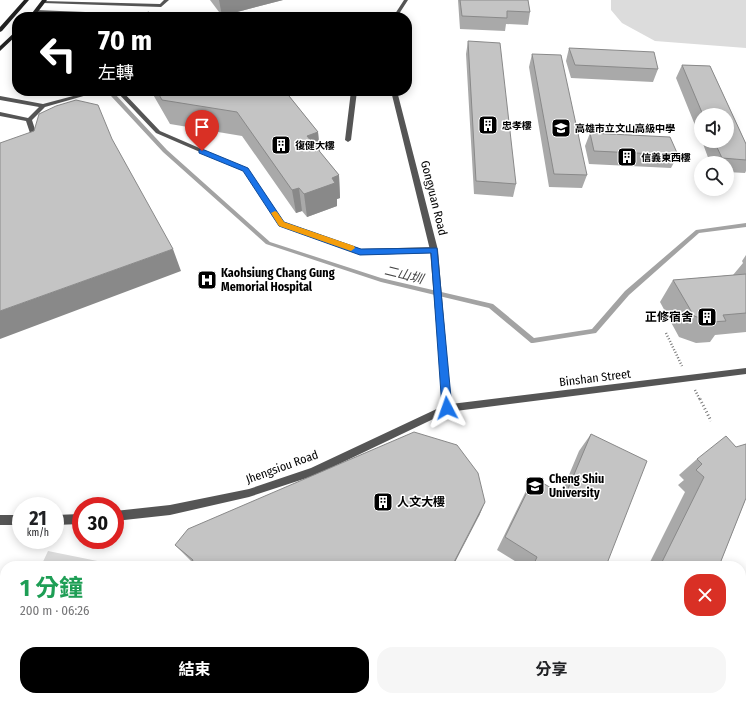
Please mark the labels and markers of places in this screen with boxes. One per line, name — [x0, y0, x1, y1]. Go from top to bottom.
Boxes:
pin — [185, 110, 219, 151]
building icon: 忠孝樓 — [477, 114, 499, 136]
school or university icon: 高雄市立文山高級中學 — [550, 117, 572, 139]
place label: 忠孝樓 — [502, 120, 532, 132]
place label: 高雄市立文山高級中學 — [575, 123, 675, 135]
building icon: 復健大樓 — [270, 134, 292, 156]
place label: 復健大樓 — [295, 140, 335, 152]
building icon: 信義東西樓 — [616, 146, 638, 168]
place label: 信義東西樓 — [641, 152, 691, 164]
place label: Kaohsiung Chang Gung Memorial Hospital — [221, 266, 335, 294]
hospital icon: Kaohsiung Chang Gung Memorial Hospital — [196, 269, 218, 291]
building icon: 正修宿舍 — [696, 306, 718, 328]
place label: 正修宿舍 — [645, 310, 693, 324]
place label: Cheng Shiu University — [549, 472, 604, 500]
school or university icon: Cheng Shiu University — [524, 475, 546, 497]
building icon: 人文大樓 — [372, 491, 394, 513]
place label: 人文大樓 — [397, 495, 445, 509]

